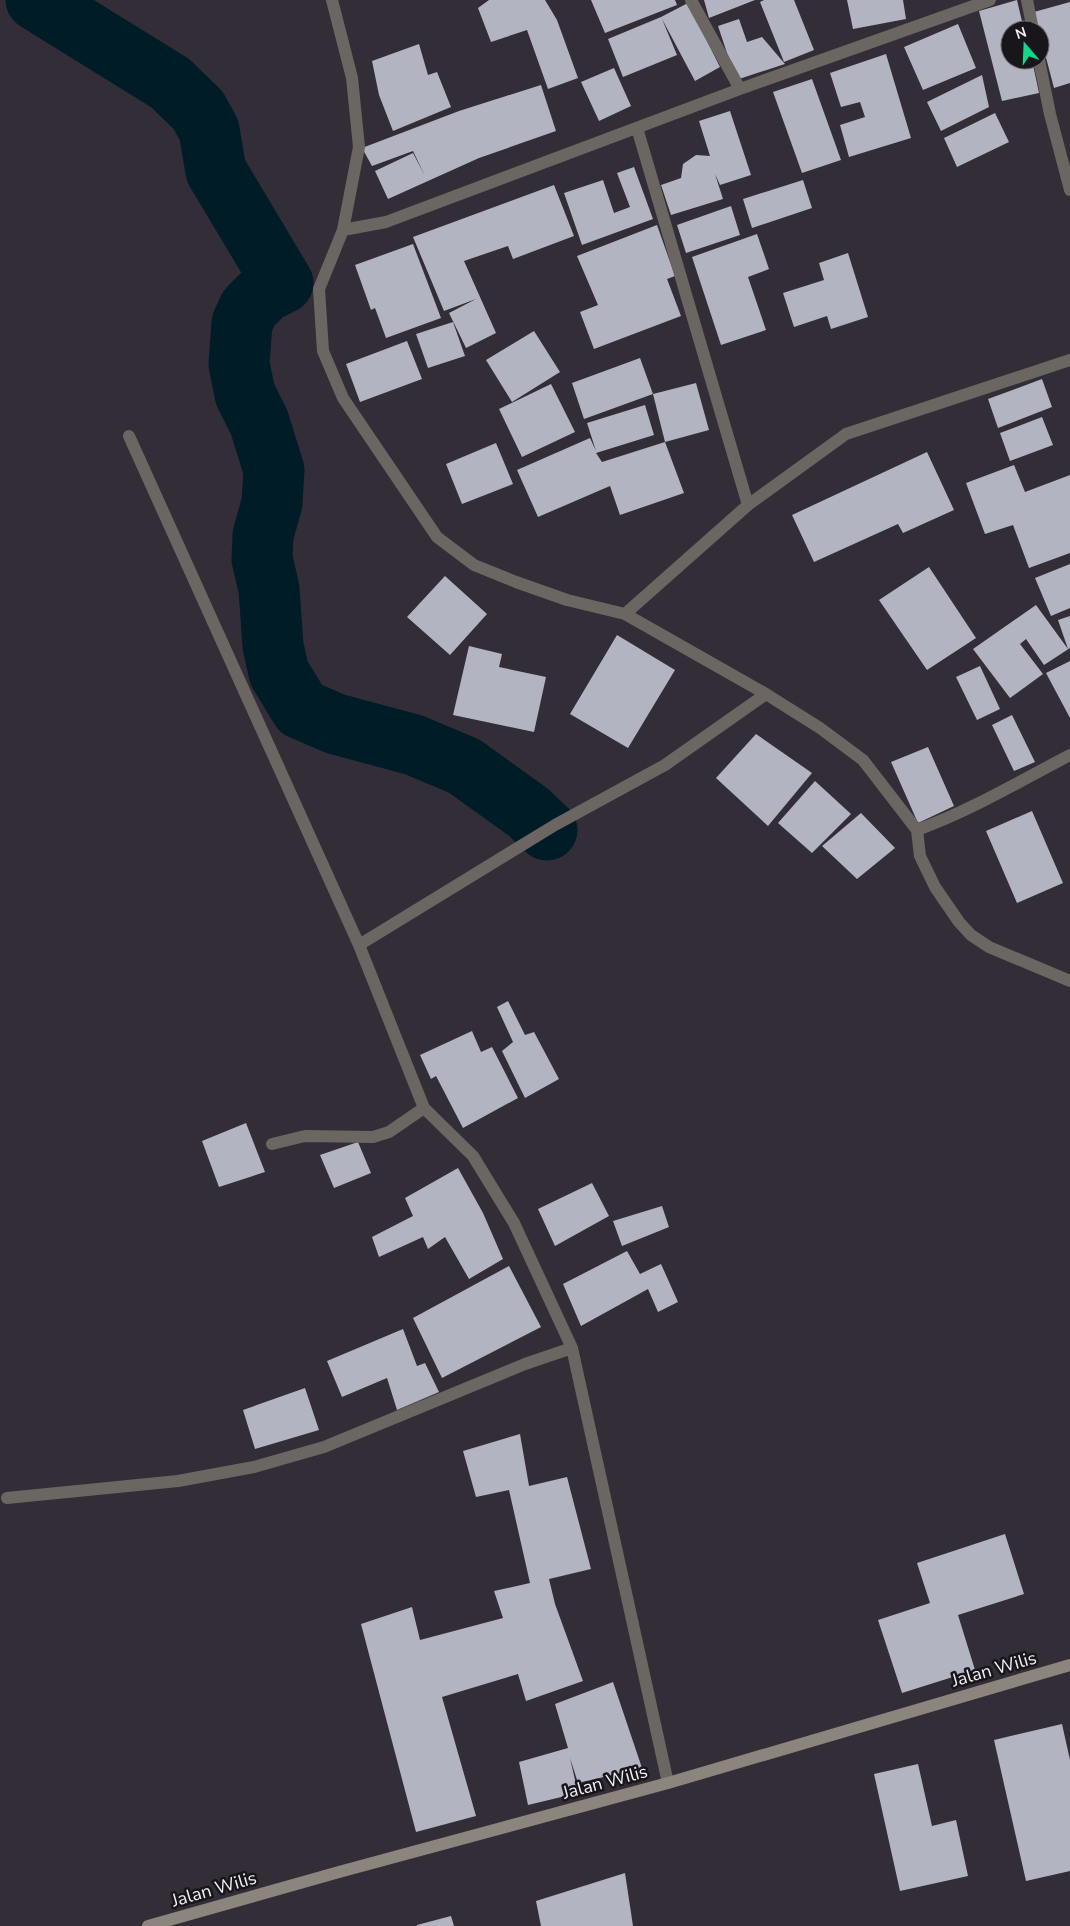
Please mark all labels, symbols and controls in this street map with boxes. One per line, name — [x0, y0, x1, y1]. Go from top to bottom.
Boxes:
north arrow — [1000, 20, 1050, 70]
text: N — [1013, 22, 1029, 44]
street label: Jalan Wilis — [948, 1645, 1039, 1693]
street label: Jalan Wilis — [559, 1759, 650, 1805]
street label: Jalan Wilis — [168, 1865, 259, 1913]

